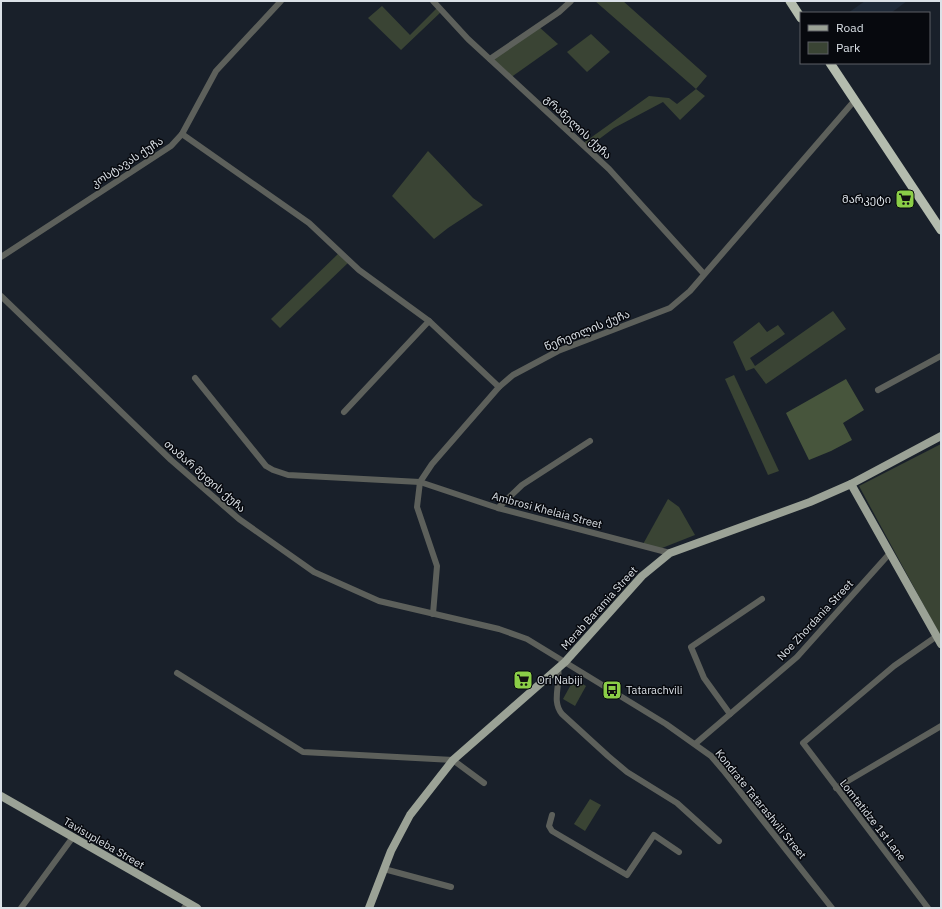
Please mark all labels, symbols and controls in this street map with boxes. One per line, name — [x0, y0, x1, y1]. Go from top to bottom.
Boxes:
legend — [800, 12, 930, 64]
text: Road — [836, 20, 864, 35]
text: Park — [836, 40, 861, 55]
street label: გრანელის ქუჩა — [541, 92, 615, 162]
street label: კოსტავას ქუჩა — [88, 133, 166, 191]
supermarket icon: მარკეტი — [894, 188, 916, 210]
place label: მარკეტი — [842, 192, 891, 206]
street label: წერეთლის ქუჩა — [542, 306, 632, 354]
street label: თამარ მეფის ქუჩა — [161, 437, 249, 515]
street label: Ambrosi Khelaia Street — [490, 489, 604, 531]
street label: Merab Baramia Street — [558, 563, 640, 653]
street label: Noe Zhordania Street — [774, 577, 856, 663]
supermarket icon: Ori Nabiji — [512, 669, 534, 691]
place label: Ori Nabiji — [537, 673, 582, 687]
bus stop icon: Tatarachvili — [601, 679, 623, 701]
place label: Tatarachvili — [626, 683, 683, 697]
street label: Kondrate Tatarashvili Street — [712, 746, 810, 862]
street label: Lomtatidze 1st Lane — [837, 776, 909, 864]
street label: Tavisupleba Street — [61, 814, 147, 872]

